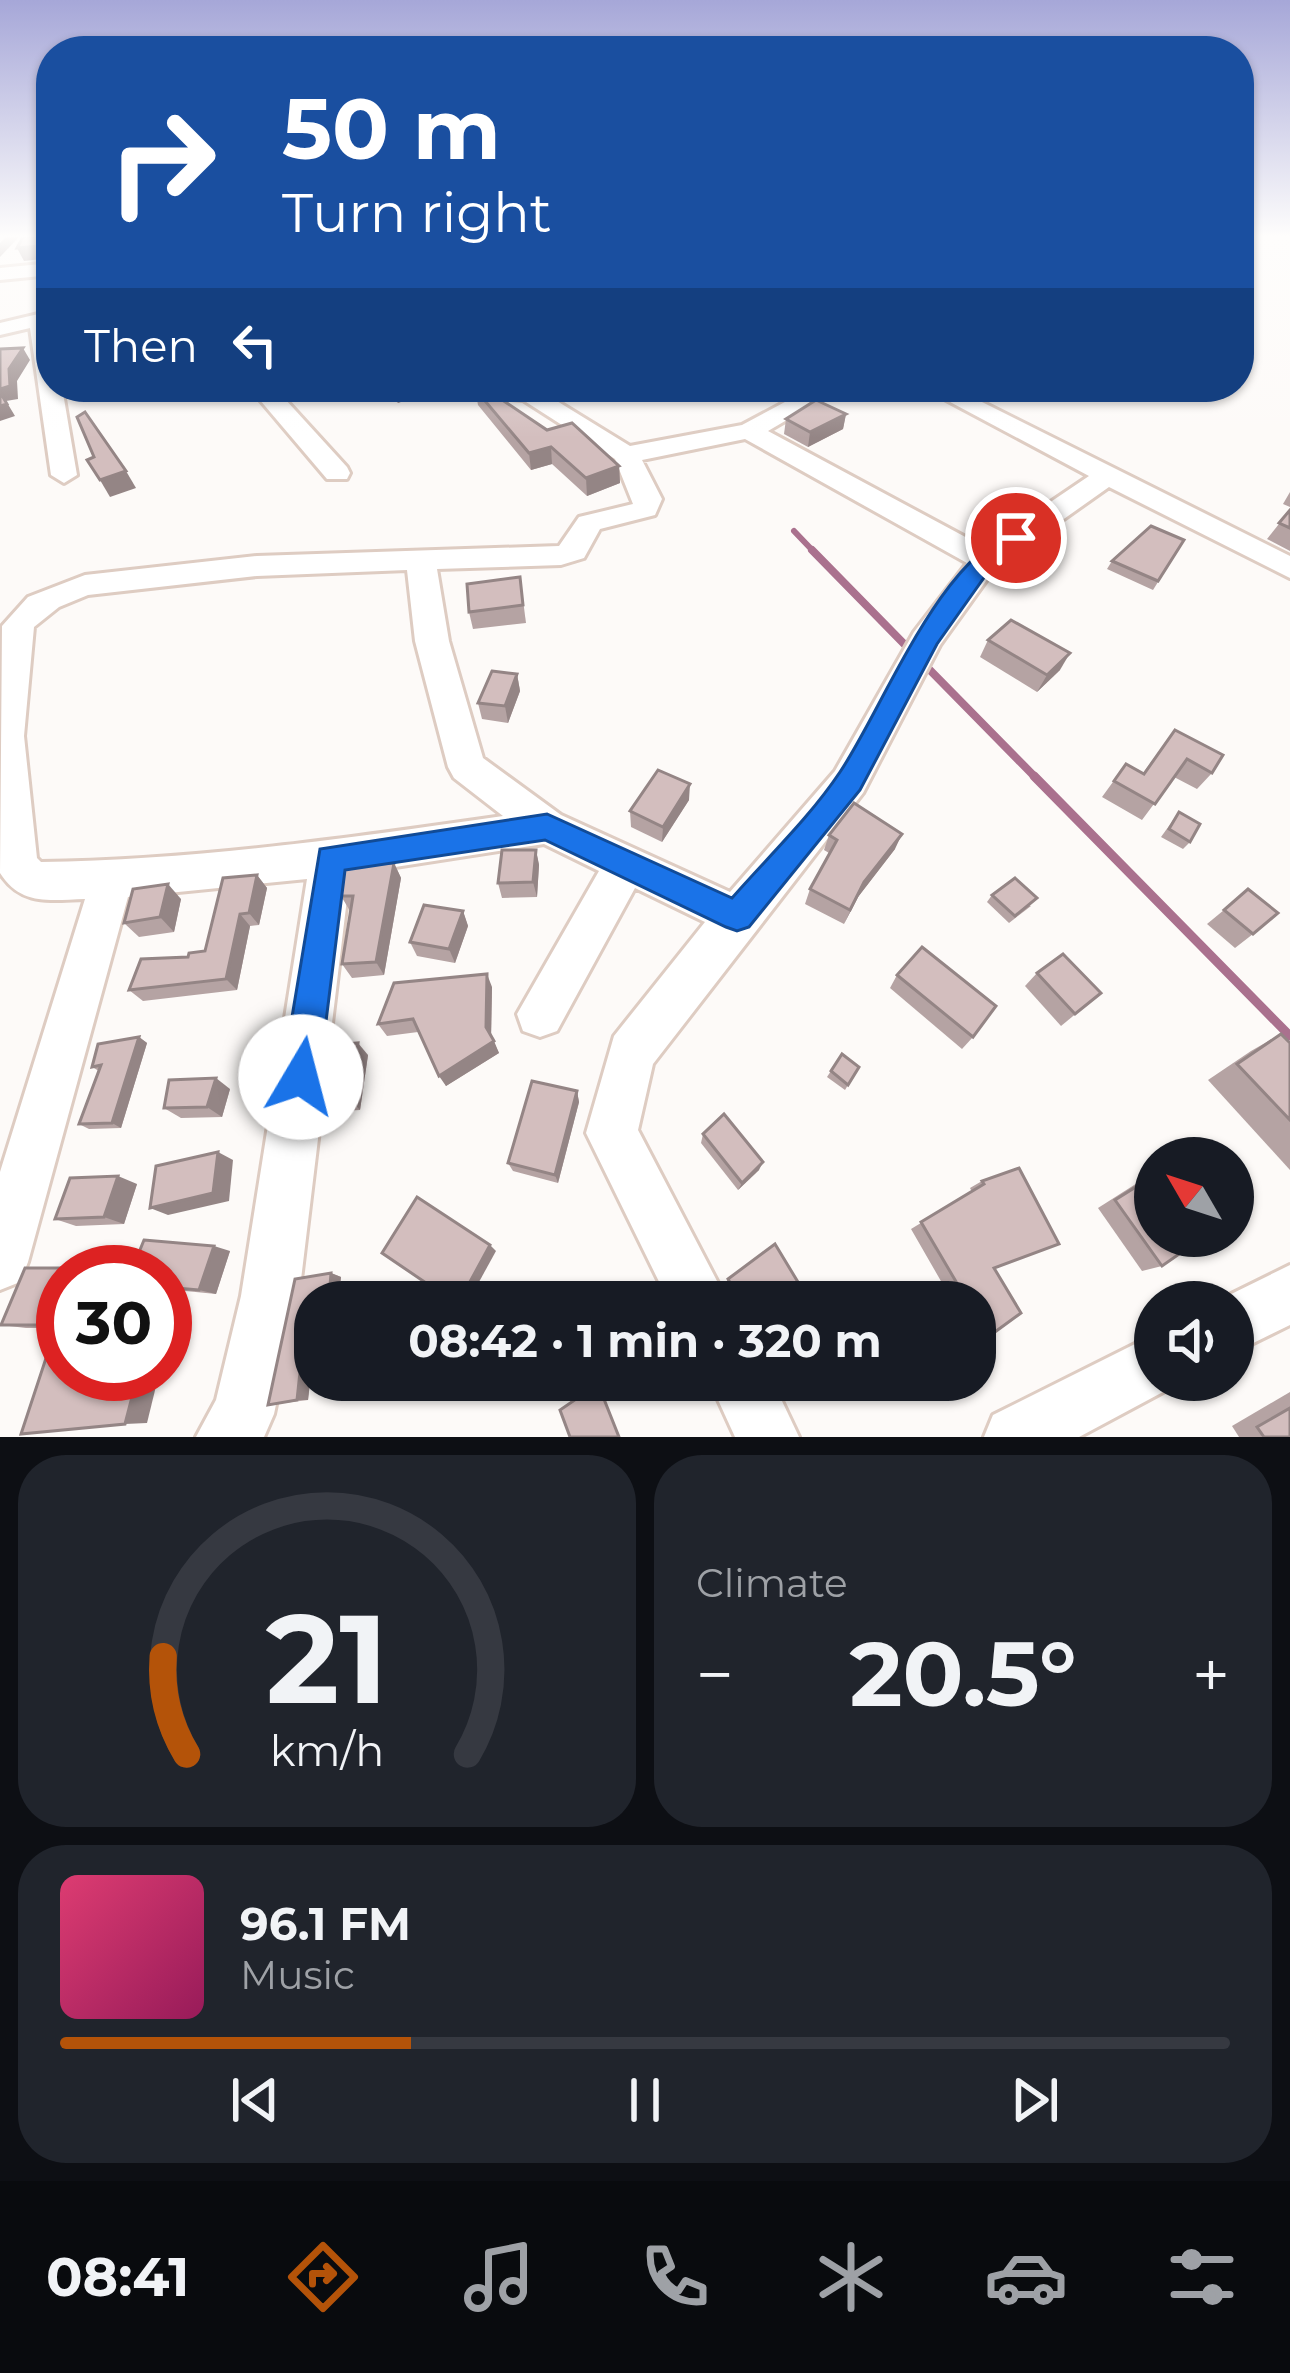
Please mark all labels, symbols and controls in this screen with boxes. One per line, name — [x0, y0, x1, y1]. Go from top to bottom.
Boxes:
text: 50 m — [282, 78, 501, 180]
icon: right — [84, 84, 240, 240]
text: Turn right — [282, 180, 552, 246]
icon: left — [222, 312, 288, 378]
text: Then — [84, 318, 198, 373]
pin — [965, 487, 1067, 589]
icon: arrive — [983, 505, 1049, 571]
position arrow — [238, 1014, 364, 1140]
north arrow — [1134, 1137, 1254, 1257]
map controls — [1134, 1137, 1254, 1401]
speed limit sign: 30 — [36, 1245, 192, 1401]
button: sound — [1134, 1281, 1254, 1401]
text: 08:42 · 1 min · 320 m — [408, 1313, 882, 1368]
text: Climate — [696, 1559, 848, 1607]
text: 21 — [266, 1582, 388, 1734]
text: 20.5° — [849, 1619, 1077, 1729]
text: − — [696, 1634, 734, 1715]
text: + — [1192, 1634, 1230, 1715]
text: km/h — [270, 1724, 384, 1777]
text: 96.1 FM — [240, 1896, 411, 1951]
text: Music — [240, 1951, 355, 1999]
icon: previous — [222, 2067, 288, 2133]
icon: pause — [612, 2067, 678, 2133]
icon: next — [1002, 2067, 1068, 2133]
icon: directions — [281, 2235, 365, 2319]
icon: music — [457, 2235, 541, 2319]
icon: phone — [633, 2235, 717, 2319]
icon: climate — [809, 2235, 893, 2319]
icon: car — [984, 2235, 1068, 2319]
icon: filters — [1160, 2235, 1244, 2319]
text: 08:41 — [46, 2244, 189, 2310]

